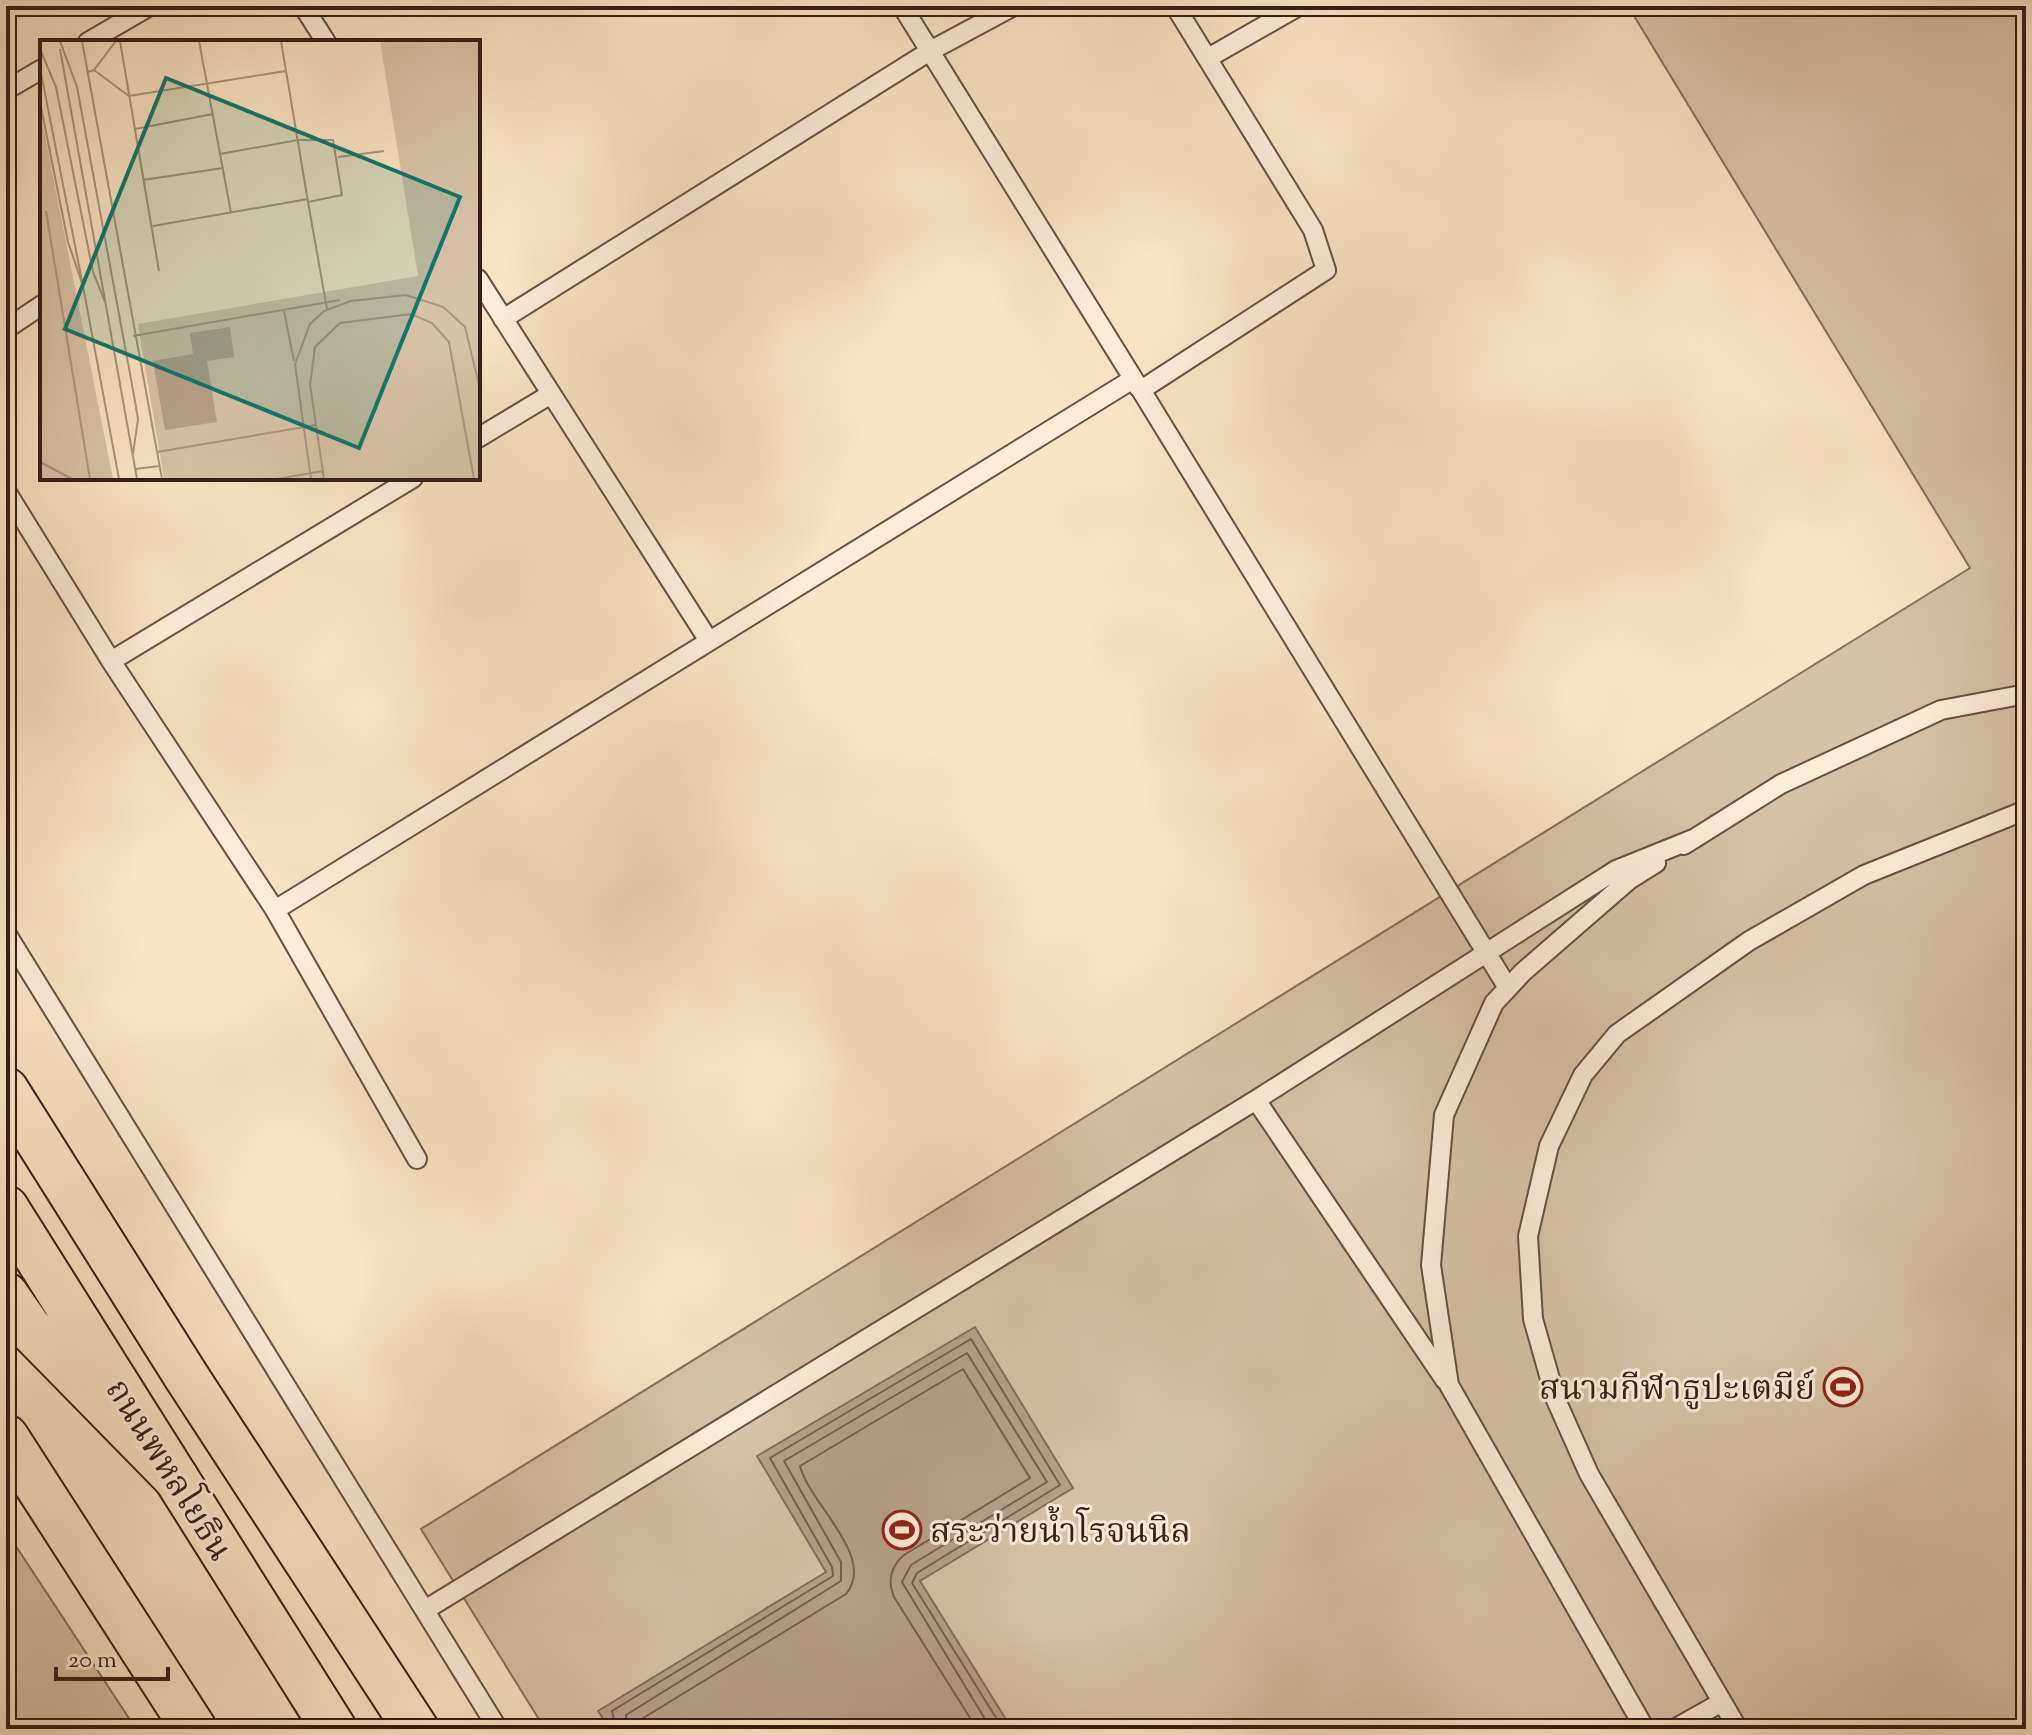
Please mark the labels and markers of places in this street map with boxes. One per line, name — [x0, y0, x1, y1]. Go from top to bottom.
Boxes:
place label: สนามกีฬาธูปะเตมีย์ — [1539, 1366, 1815, 1415]
sports icon: สนามกีฬาธูปะเตมีย์ — [1822, 1366, 1864, 1408]
place label: สระว่ายน้ำโรจนนิล — [930, 1506, 1191, 1558]
sports icon: สระว่ายน้ำโรจนนิล — [881, 1509, 923, 1551]

